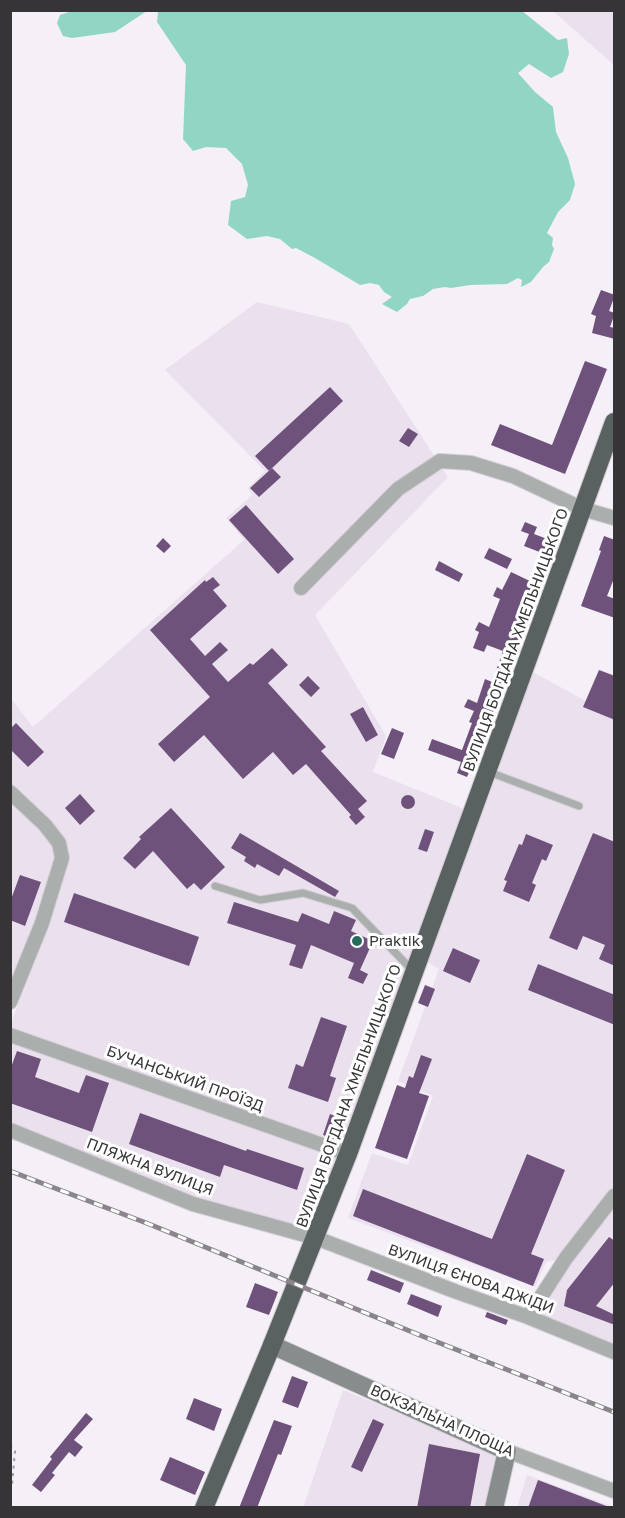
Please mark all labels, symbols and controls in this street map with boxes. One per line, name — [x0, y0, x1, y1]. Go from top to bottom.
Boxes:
street label: ВУЛИЦЯ БОГДАНА ХМЕЛЬНИЦЬКОГО — [460, 506, 572, 774]
place label: Praktik — [369, 932, 420, 950]
marker: Praktik — [350, 934, 364, 948]
street label: ВУЛИЦЯ БОГДАНА ХМЕЛЬНИЦЬКОГО — [293, 962, 405, 1230]
street label: БУЧАНСЬКИЙ ПРОЇЗД — [104, 1042, 266, 1116]
street label: ПЛЯЖНА ВУЛИЦЯ — [84, 1135, 216, 1199]
street label: ВУЛИЦЯ ЄНОВА ДЖІДИ — [386, 1241, 556, 1317]
street label: ВОКЗАЛЬНА ПЛОЩА — [367, 1381, 517, 1461]

